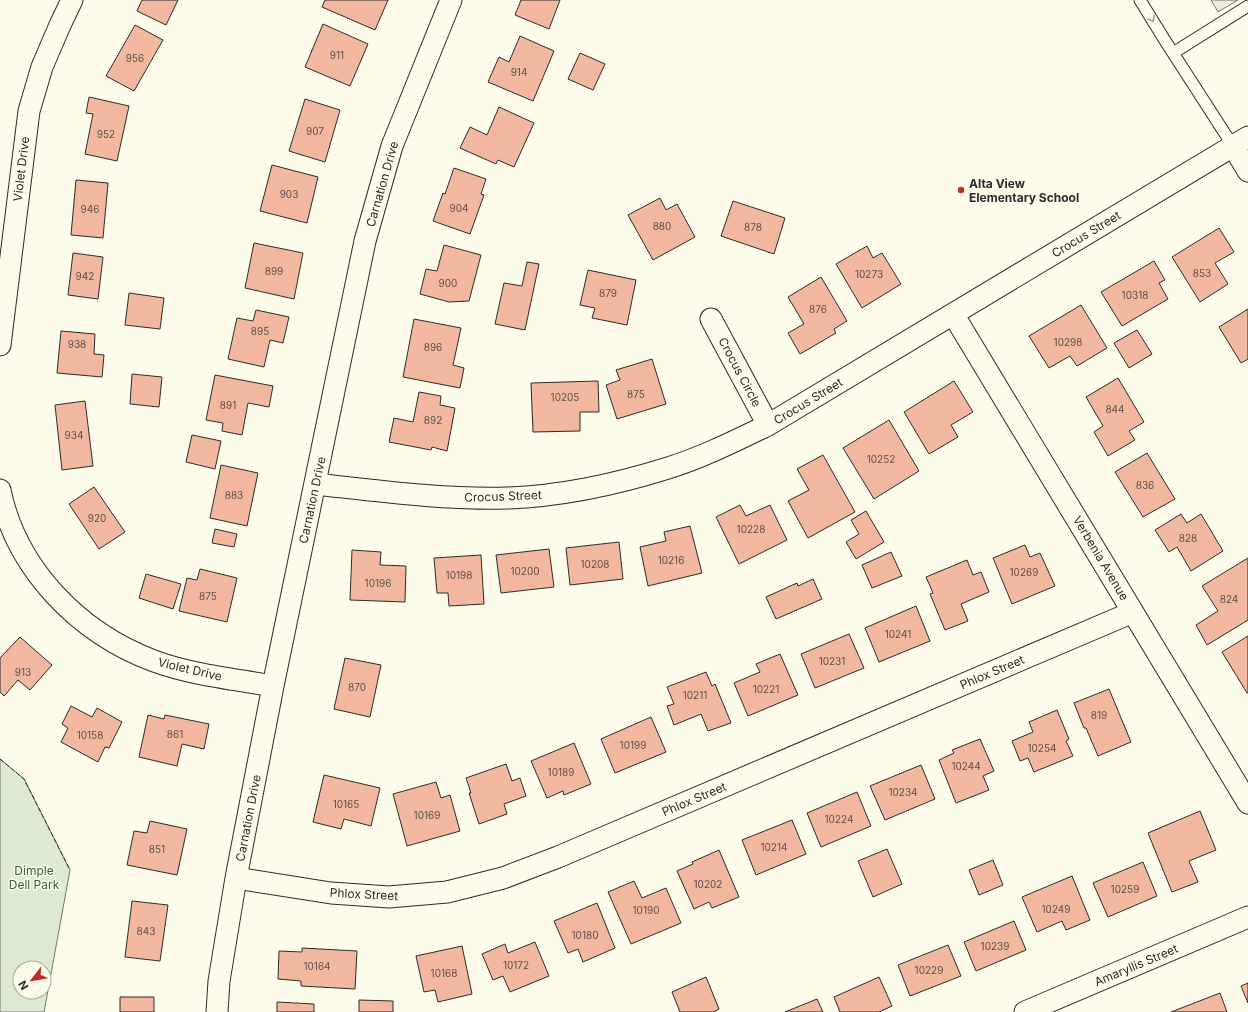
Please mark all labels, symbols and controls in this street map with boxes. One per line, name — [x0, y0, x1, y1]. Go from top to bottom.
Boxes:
one-way arrow — [1148, 15, 1155, 22]
house number: 911 — [330, 49, 344, 61]
house number: 956 — [126, 52, 144, 64]
house number: 914 — [511, 66, 527, 78]
house number: 907 — [306, 125, 324, 137]
house number: 952 — [97, 128, 115, 140]
street label: Violet Drive — [10, 136, 32, 202]
street label: Carnation Drive — [363, 139, 401, 229]
place label: Alta View Elementary School — [969, 176, 1079, 205]
marker: Alta View Elementary School — [956, 185, 966, 195]
house number: 903 — [280, 188, 298, 200]
house number: 904 — [450, 202, 468, 214]
house number: 946 — [81, 203, 99, 215]
street label: Crocus Street — [1049, 208, 1123, 260]
house number: 880 — [653, 220, 671, 232]
house number: 878 — [744, 221, 762, 233]
house number: 899 — [265, 265, 283, 277]
house number: 853 — [1193, 267, 1211, 279]
house number: 10273 — [855, 268, 883, 280]
house number: 942 — [76, 270, 94, 282]
house number: 900 — [439, 277, 457, 289]
house number: 879 — [599, 287, 617, 299]
house number: 10318 — [1122, 289, 1148, 301]
house number: 876 — [809, 303, 827, 315]
house number: 895 — [251, 325, 269, 337]
street label: Crocus Circle — [715, 335, 765, 409]
house number: 10298 — [1054, 336, 1082, 348]
house number: 938 — [68, 338, 86, 350]
house number: 896 — [424, 341, 442, 353]
street label: Crocus Street — [771, 375, 845, 427]
house number: 875 — [627, 388, 645, 400]
house number: 10205 — [551, 391, 579, 403]
house number: 891 — [220, 399, 236, 411]
house number: 844 — [1105, 403, 1125, 415]
house number: 892 — [424, 414, 442, 426]
house number: 934 — [65, 429, 83, 441]
house number: 10252 — [867, 453, 895, 465]
street label: Carnation Drive — [295, 455, 329, 545]
house number: 836 — [1136, 479, 1154, 491]
street label: Crocus Street — [464, 487, 542, 505]
house number: 883 — [225, 489, 243, 501]
house number: 920 — [88, 512, 106, 524]
street label: Verbenia Avenue — [1070, 513, 1132, 603]
house number: 10228 — [737, 523, 765, 535]
house number: 828 — [1179, 532, 1197, 544]
house number: 10216 — [658, 554, 684, 566]
house number: 10208 — [581, 558, 609, 570]
house number: 10200 — [510, 565, 540, 577]
house number: 10269 — [1010, 566, 1038, 578]
house number: 10198 — [446, 569, 472, 581]
house number: 10196 — [365, 577, 391, 589]
house number: 875 — [199, 590, 217, 602]
house number: 824 — [1220, 593, 1238, 605]
house number: 10241 — [885, 628, 911, 640]
street label: Phlox Street — [958, 652, 1026, 692]
street label: Violet Drive — [156, 654, 224, 684]
house number: 10231 — [819, 655, 845, 667]
house number: 913 — [15, 666, 31, 678]
house number: 870 — [348, 681, 366, 693]
house number: 10221 — [753, 683, 779, 695]
house number: 10211 — [683, 689, 707, 701]
house number: 819 — [1091, 709, 1107, 721]
house number: 861 — [167, 728, 183, 740]
house number: 10158 — [77, 729, 103, 741]
house number: 10199 — [620, 739, 646, 751]
house number: 10254 — [1027, 742, 1057, 754]
house number: 10244 — [951, 760, 981, 772]
house number: 10189 — [548, 766, 574, 778]
street label: Carnation Drive — [232, 773, 264, 863]
street label: Phlox Street — [660, 779, 728, 819]
house number: 10234 — [888, 786, 918, 798]
house number: 10165 — [333, 798, 359, 810]
house number: 10169 — [414, 809, 440, 821]
house number: 10224 — [825, 813, 853, 825]
house number: 10214 — [760, 841, 788, 853]
house number: 851 — [149, 843, 165, 855]
park label: Dimple Dell Park — [9, 863, 60, 892]
house number: 10202 — [694, 878, 722, 890]
house number: 10259 — [1111, 883, 1139, 895]
street label: Phlox Street — [329, 885, 399, 903]
house number: 10249 — [1042, 903, 1070, 915]
house number: 10190 — [633, 904, 659, 916]
house number: 843 — [137, 925, 155, 937]
house number: 10180 — [572, 929, 598, 941]
house number: 10239 — [981, 940, 1009, 952]
street label: Amaryllis Street — [1092, 941, 1180, 989]
house number: 10172 — [503, 959, 529, 971]
north arrow — [12, 960, 52, 1000]
house number: 10164 — [303, 960, 331, 972]
house number: 10229 — [915, 964, 943, 976]
house number: 10168 — [431, 967, 457, 979]
text: N — [15, 978, 32, 992]

